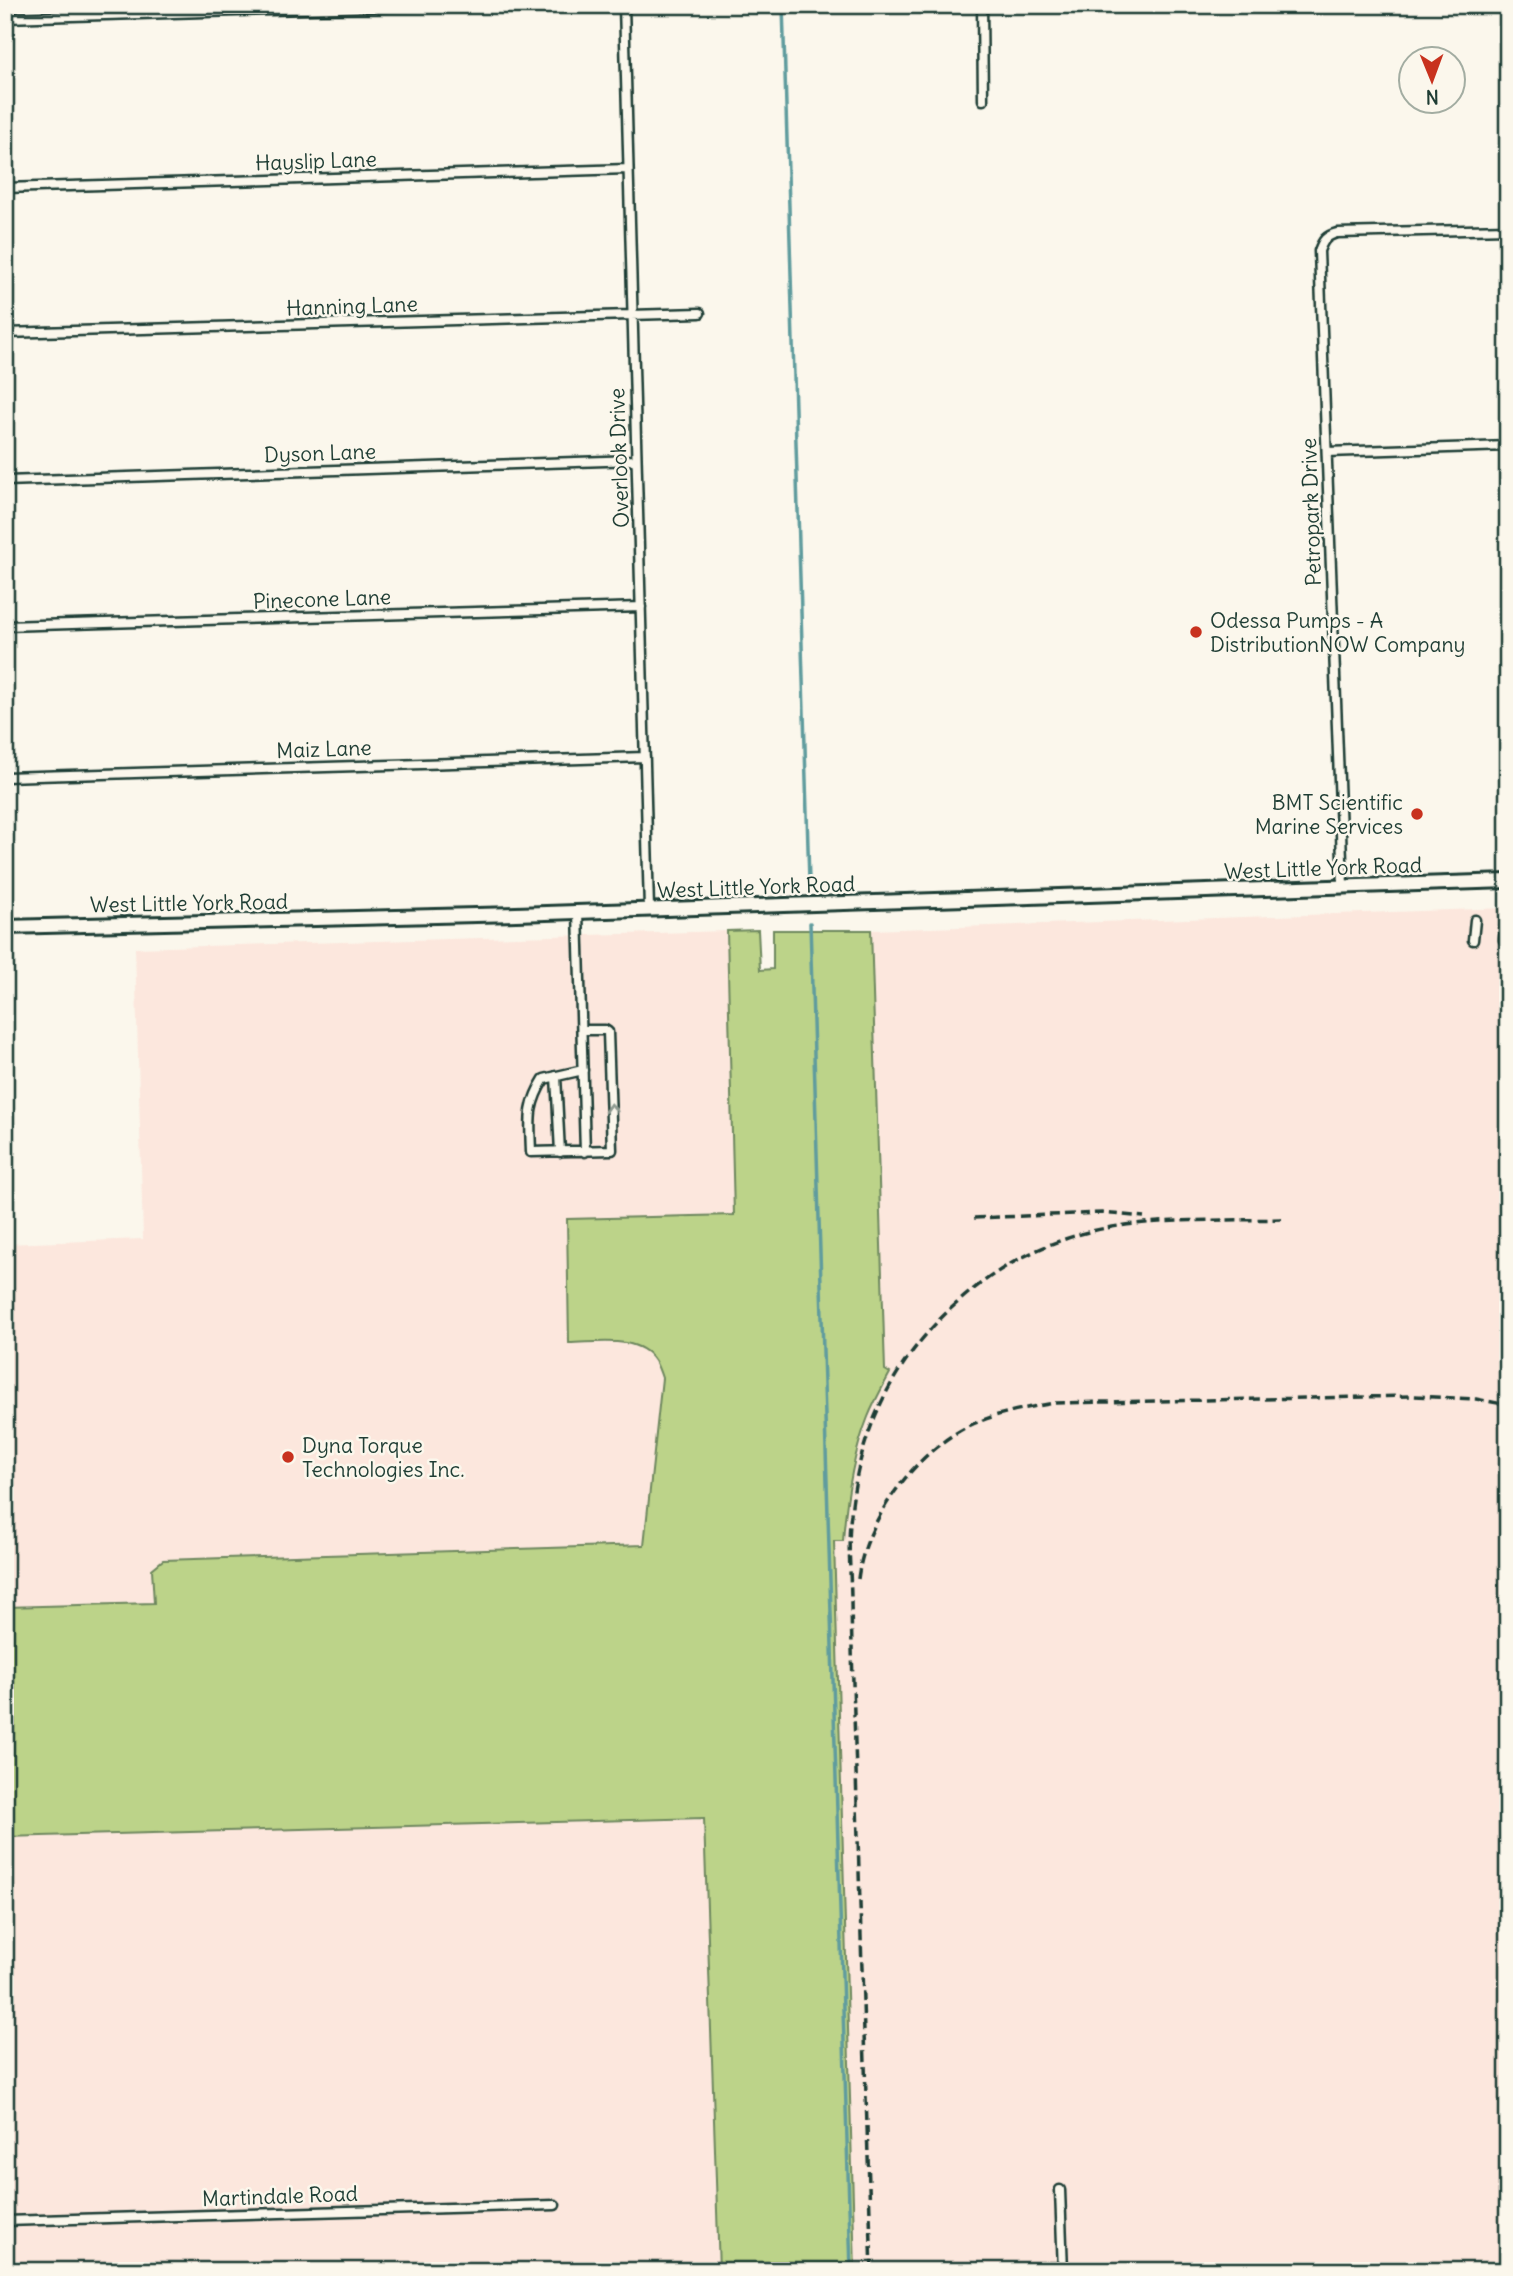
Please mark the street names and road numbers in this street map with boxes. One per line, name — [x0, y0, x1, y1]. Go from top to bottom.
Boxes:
street label: Hayslip Lane — [255, 145, 377, 177]
street label: Hanning Lane — [286, 290, 418, 322]
street label: Overlook Drive — [603, 388, 635, 528]
street label: Petropark Drive — [1295, 437, 1327, 587]
street label: Dyson Lane — [264, 438, 376, 468]
street label: Pinecone Lane — [252, 583, 392, 615]
street label: Maiz Lane — [276, 734, 372, 764]
street label: West Little York Road — [1224, 851, 1422, 885]
street label: West Little York Road — [657, 870, 855, 904]
street label: West Little York Road — [90, 888, 288, 918]
street label: Martindale Road — [202, 2180, 358, 2212]

